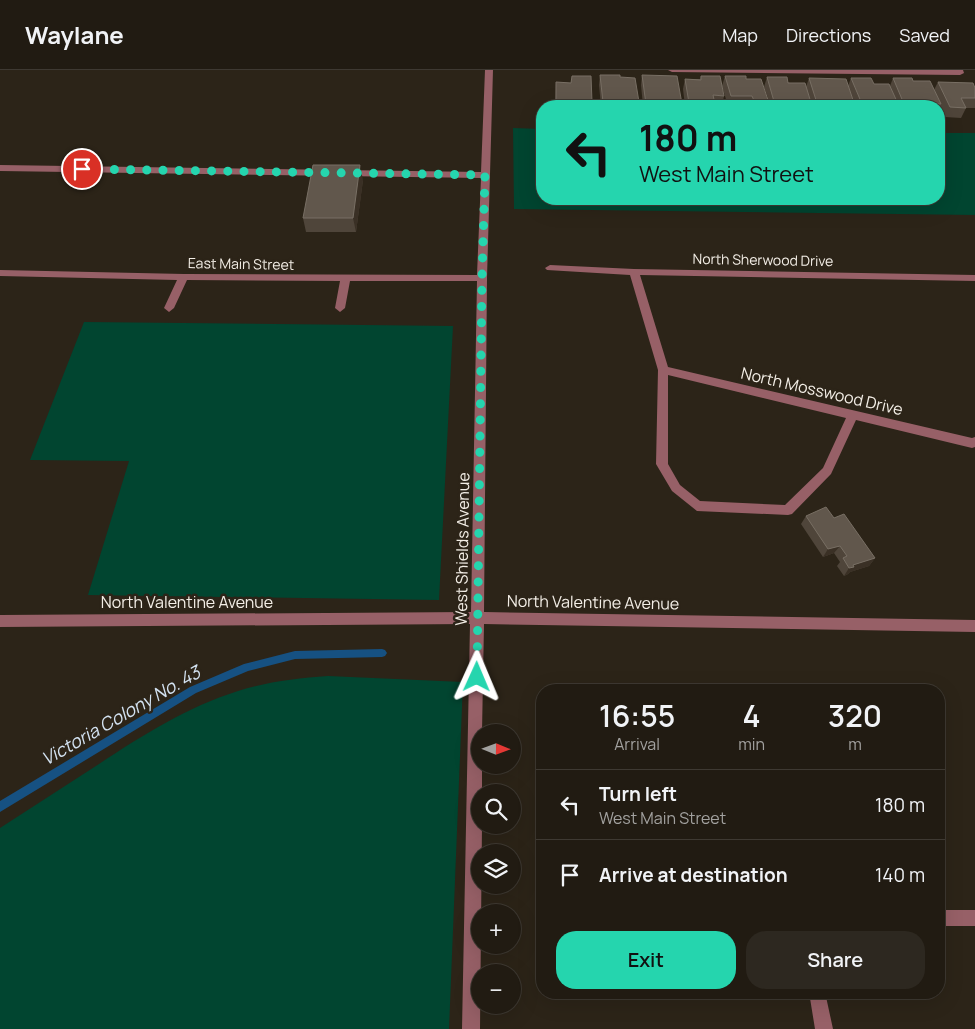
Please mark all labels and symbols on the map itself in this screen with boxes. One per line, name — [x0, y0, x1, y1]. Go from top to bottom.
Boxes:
pin — [61, 148, 103, 190]
street label: North Sherwood Drive — [693, 249, 833, 270]
street label: East Main Street — [188, 253, 295, 274]
street label: North Mosswood Drive — [739, 362, 905, 420]
street label: West Shields Avenue — [450, 472, 474, 626]
street label: North Valentine Avenue — [507, 589, 679, 615]
street label: North Valentine Avenue — [101, 591, 273, 613]
position arrow — [450, 650, 502, 702]
water label: Victoria Colony No. 43 — [37, 659, 206, 770]
north arrow — [471, 724, 521, 774]

